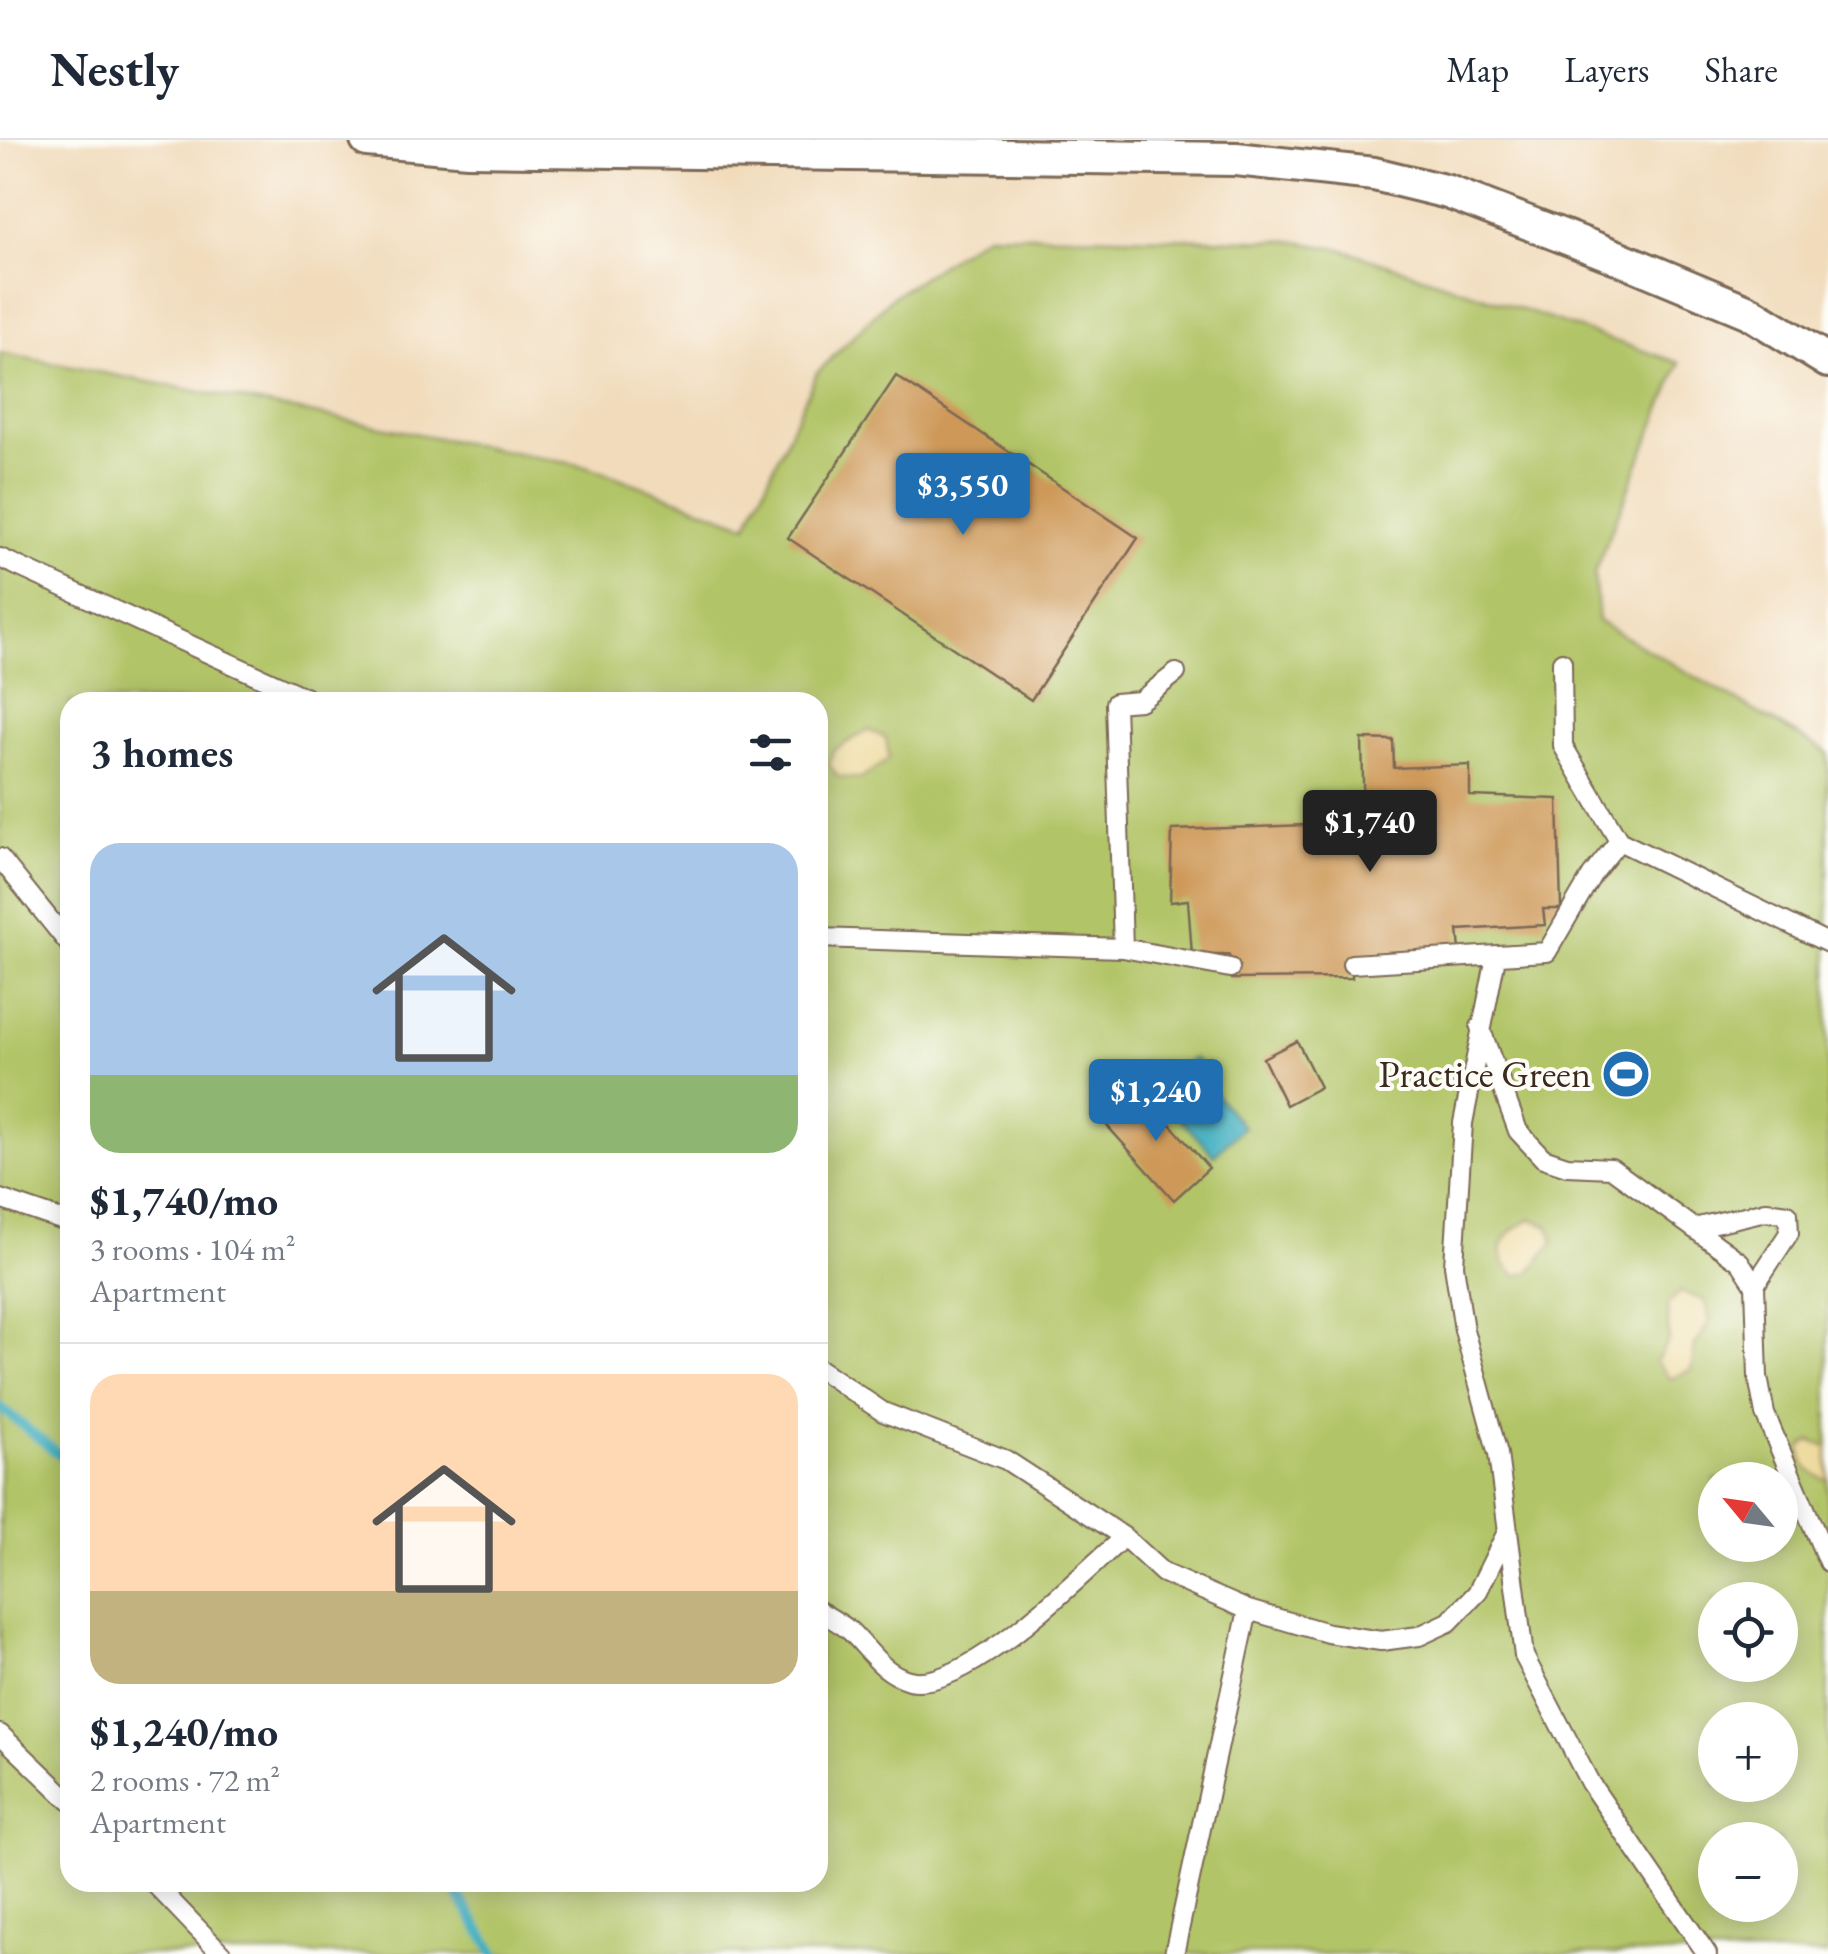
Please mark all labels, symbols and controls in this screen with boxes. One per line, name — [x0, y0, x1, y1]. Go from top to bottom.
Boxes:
text: Nestly — [50, 38, 179, 100]
text: Map — [1446, 47, 1509, 92]
text: Layers — [1564, 47, 1649, 92]
text: Share — [1704, 47, 1778, 92]
pin: $3,550 — [882, 453, 1044, 538]
text: $3,550 — [918, 464, 1008, 506]
text: 3 homes — [90, 725, 233, 780]
icon: filters — [743, 725, 798, 780]
pin: $1,740 — [1289, 790, 1451, 875]
text: $1,740 — [1325, 801, 1415, 843]
icon: home — [354, 908, 534, 1088]
sports icon: Practice Green — [1600, 1048, 1652, 1100]
place label: Practice Green — [1379, 1049, 1591, 1098]
pin: $1,240 — [1075, 1059, 1237, 1144]
text: $1,240 — [1111, 1070, 1201, 1112]
text: $1,740/mo — [90, 1173, 278, 1228]
text: 3 rooms · 104 m² — [90, 1228, 296, 1270]
text: Apartment — [90, 1270, 226, 1312]
icon: home — [354, 1439, 534, 1619]
north arrow — [1698, 1462, 1798, 1562]
map controls — [1698, 1462, 1798, 1922]
button: locate — [1698, 1582, 1798, 1682]
button: + — [1698, 1702, 1798, 1802]
text: $1,240/mo — [90, 1704, 278, 1759]
text: 2 rooms · 72 m² — [90, 1759, 280, 1801]
text: Apartment — [90, 1801, 226, 1843]
button: − — [1698, 1822, 1798, 1922]

